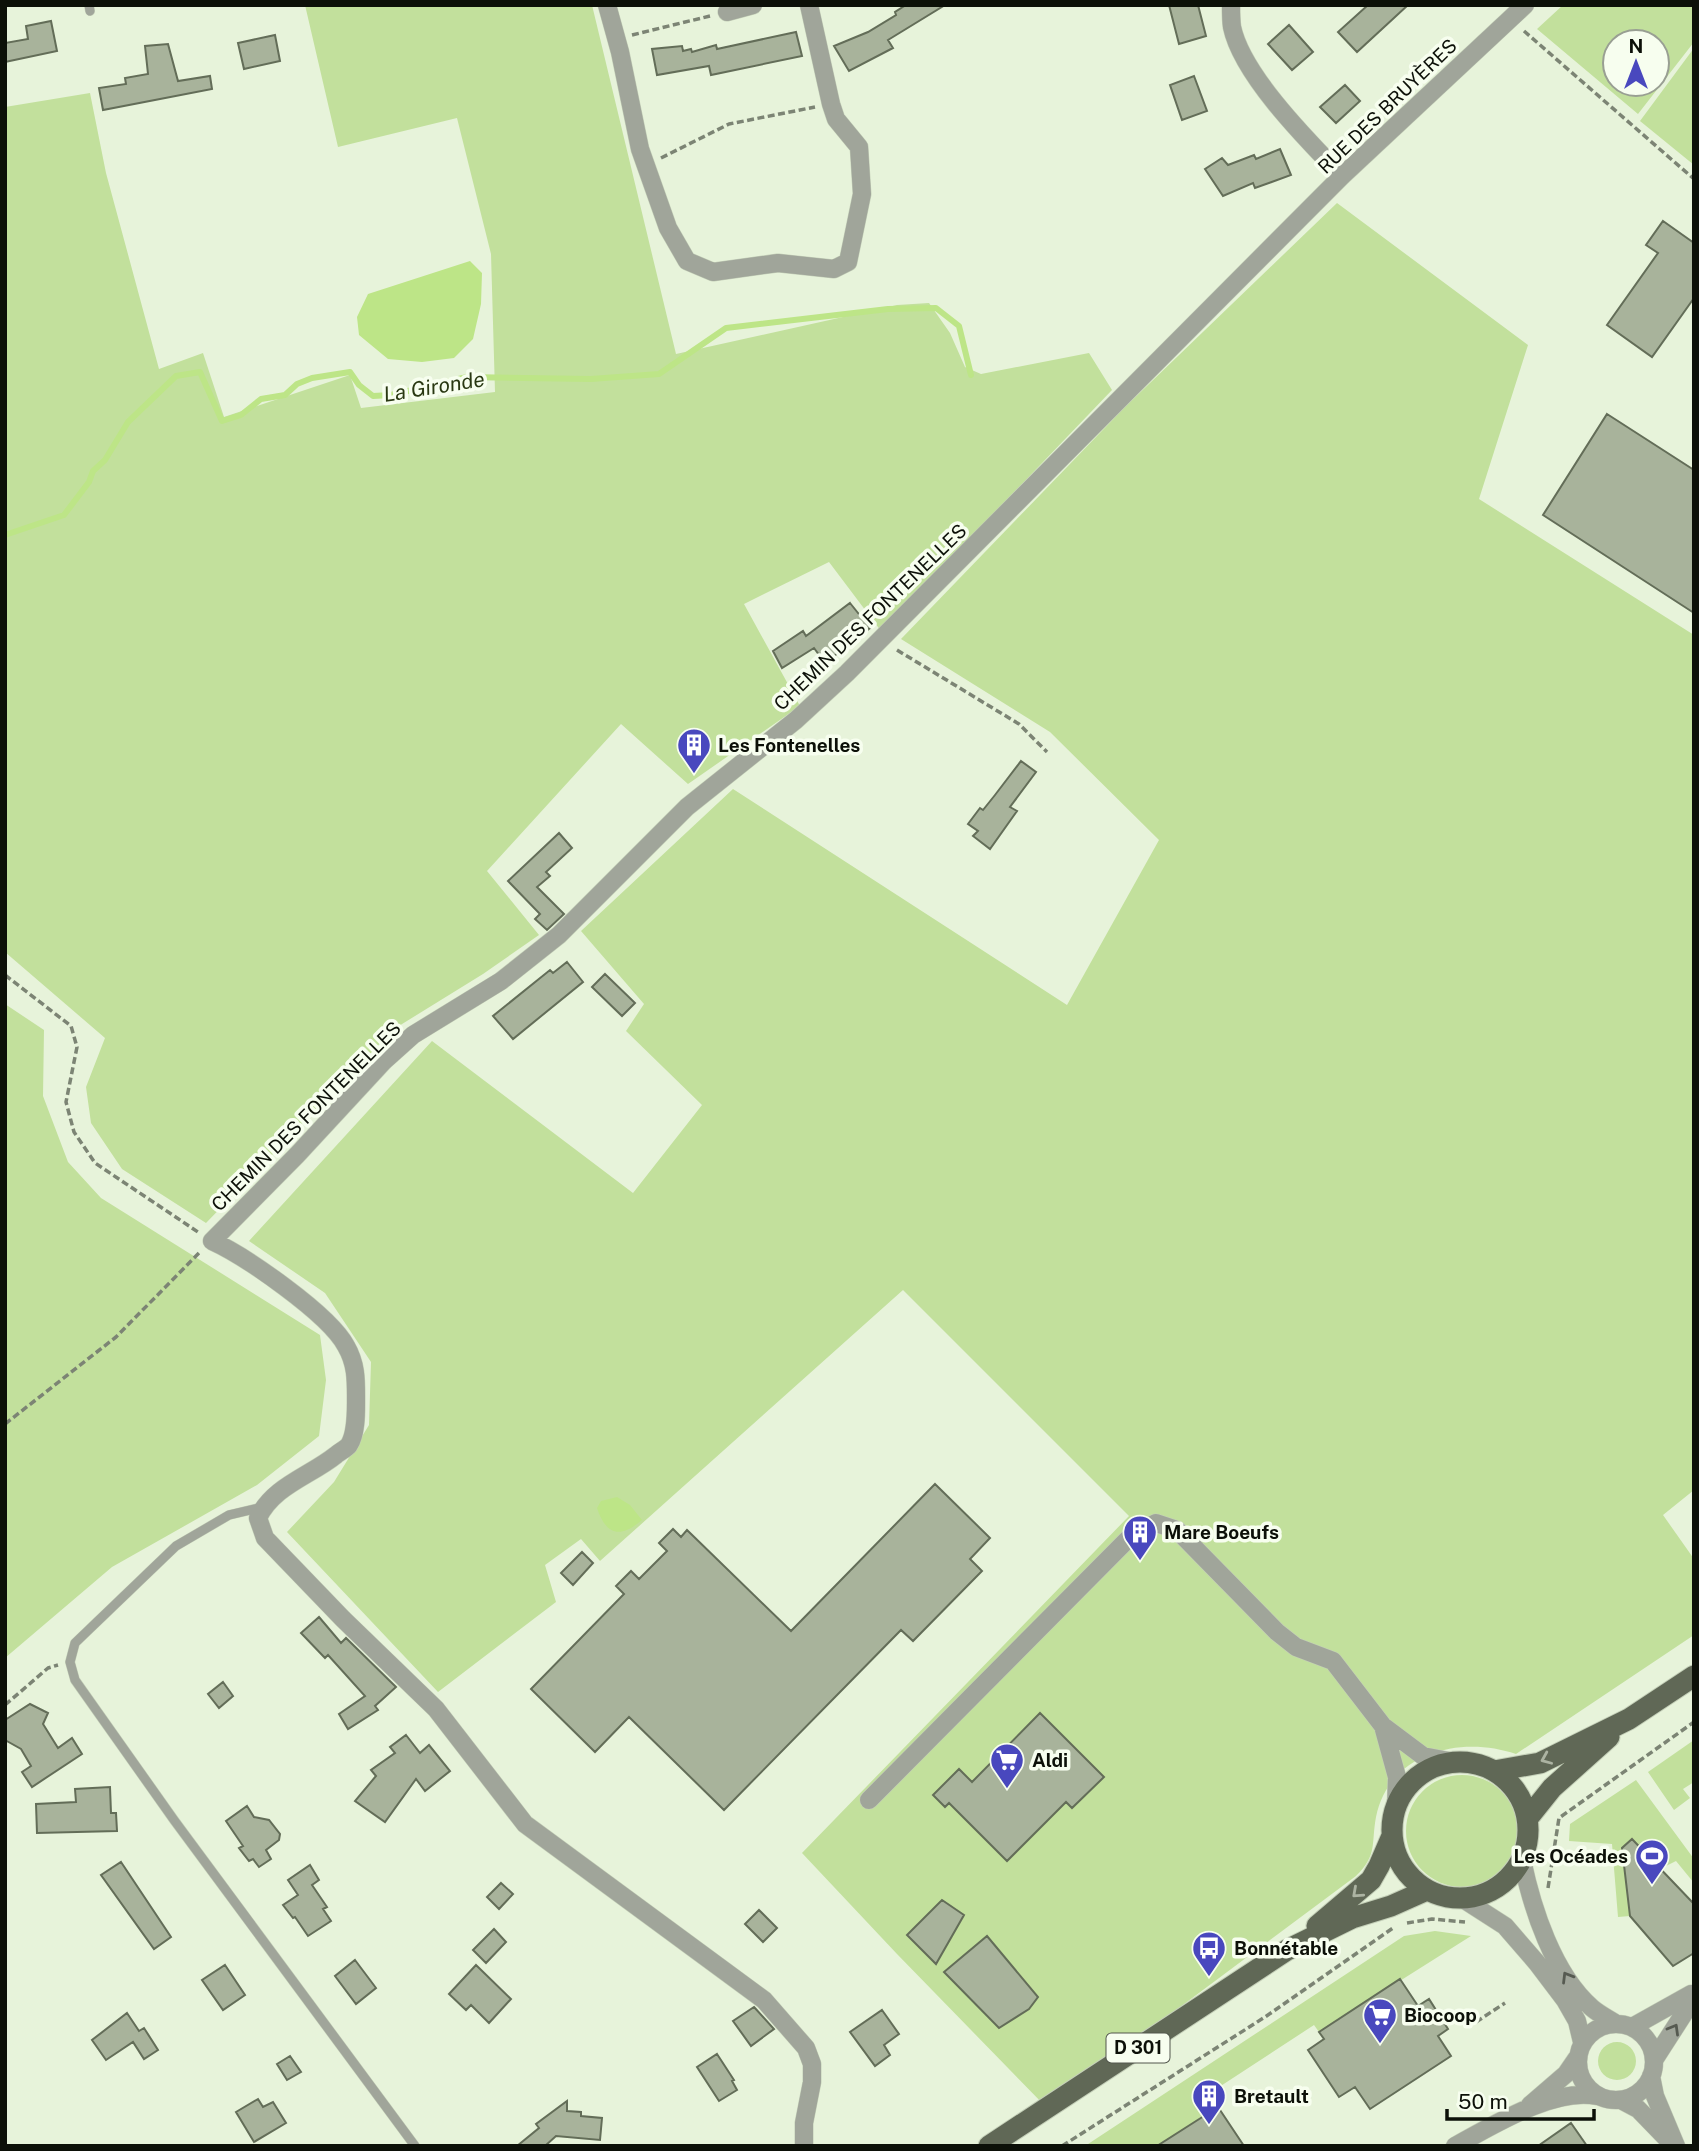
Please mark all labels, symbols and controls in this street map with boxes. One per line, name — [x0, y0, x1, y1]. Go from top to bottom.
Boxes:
north arrow — [1601, 28, 1671, 98]
street label: RUE DES BRUYÈRES — [1313, 34, 1461, 178]
text: N — [1629, 35, 1643, 57]
water label: La Gironde — [382, 366, 486, 407]
street label: CHEMIN DES FONTENELLES — [769, 519, 971, 715]
building icon: Les Fontenelles — [675, 726, 713, 775]
place label: Les Fontenelles — [718, 734, 860, 756]
street label: CHEMIN DES FONTENELLES — [207, 1017, 405, 1215]
building icon: Mare Boeufs — [1121, 1513, 1159, 1562]
place label: Mare Boeufs — [1164, 1521, 1279, 1543]
supermarket icon: Aldi — [988, 1741, 1026, 1790]
place label: Aldi — [1032, 1749, 1068, 1771]
one-way arrow — [1540, 1751, 1552, 1765]
sports icon: Les Océades — [1633, 1837, 1671, 1886]
place label: Les Océades — [1513, 1845, 1628, 1867]
one-way arrow — [1352, 1884, 1365, 1897]
bus stop icon: Bonnétable — [1190, 1929, 1228, 1978]
place label: Bonnétable — [1234, 1937, 1338, 1959]
one-way arrow — [1562, 1971, 1575, 1984]
supermarket icon: Biocoop — [1361, 1996, 1399, 2045]
place label: Biocoop — [1404, 2004, 1477, 2026]
one-way arrow — [1666, 2023, 1679, 2036]
road number: D 301 — [1106, 2034, 1170, 2062]
building icon: Bretault — [1190, 2077, 1228, 2126]
scale bar — [1447, 2078, 1594, 2122]
place label: Bretault — [1234, 2085, 1309, 2107]
text: 50 m — [1458, 2089, 1508, 2114]

